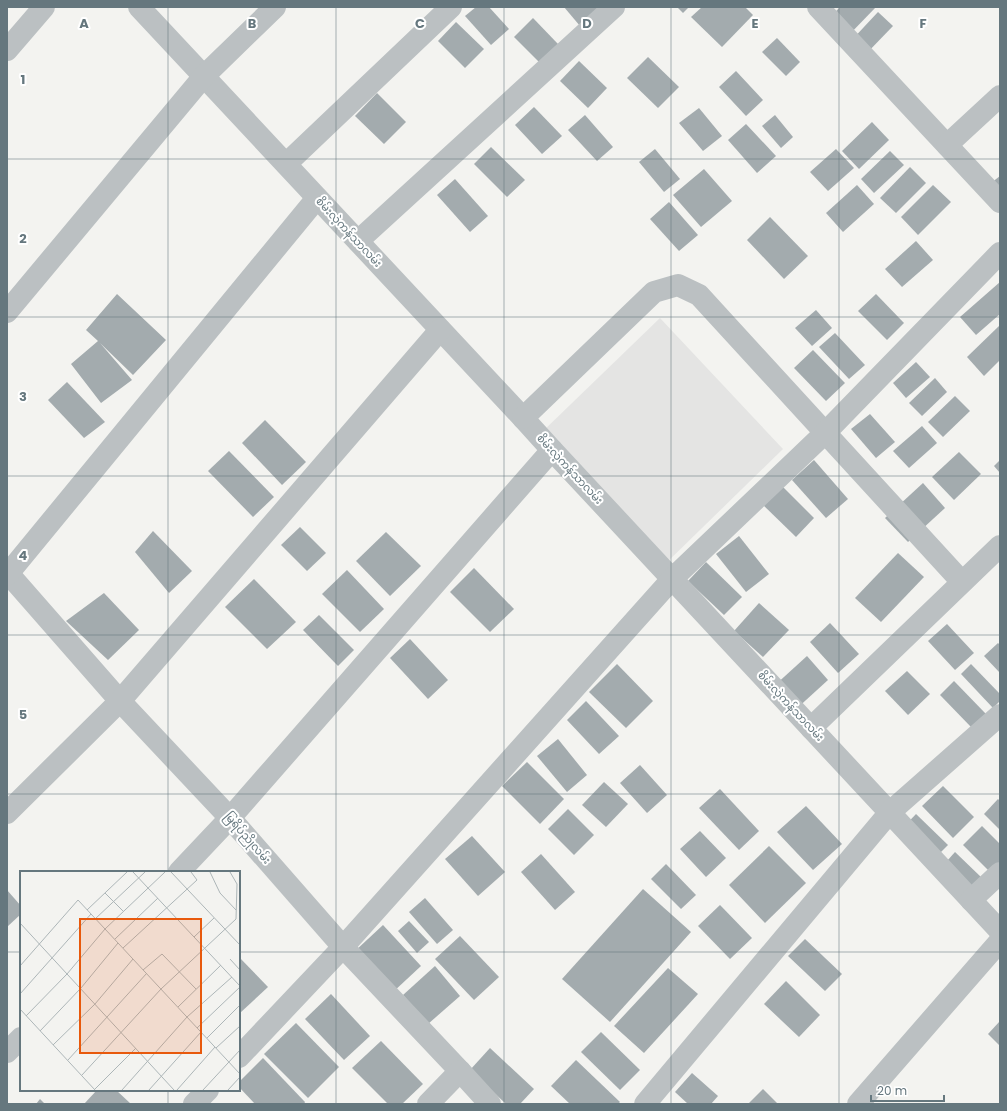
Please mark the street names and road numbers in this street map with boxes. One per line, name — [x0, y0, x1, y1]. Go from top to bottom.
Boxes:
street label: စိမ်းလဲ့ကန်သာလမ်း — [311, 193, 386, 271]
street label: စိမ်းလဲ့ကန်သာလမ်း — [532, 430, 607, 508]
street label: စိမ်းလဲ့ကန်သာလမ်း — [753, 667, 828, 745]
street label: မြရိပ်ညိုလမ်း — [220, 809, 275, 868]

